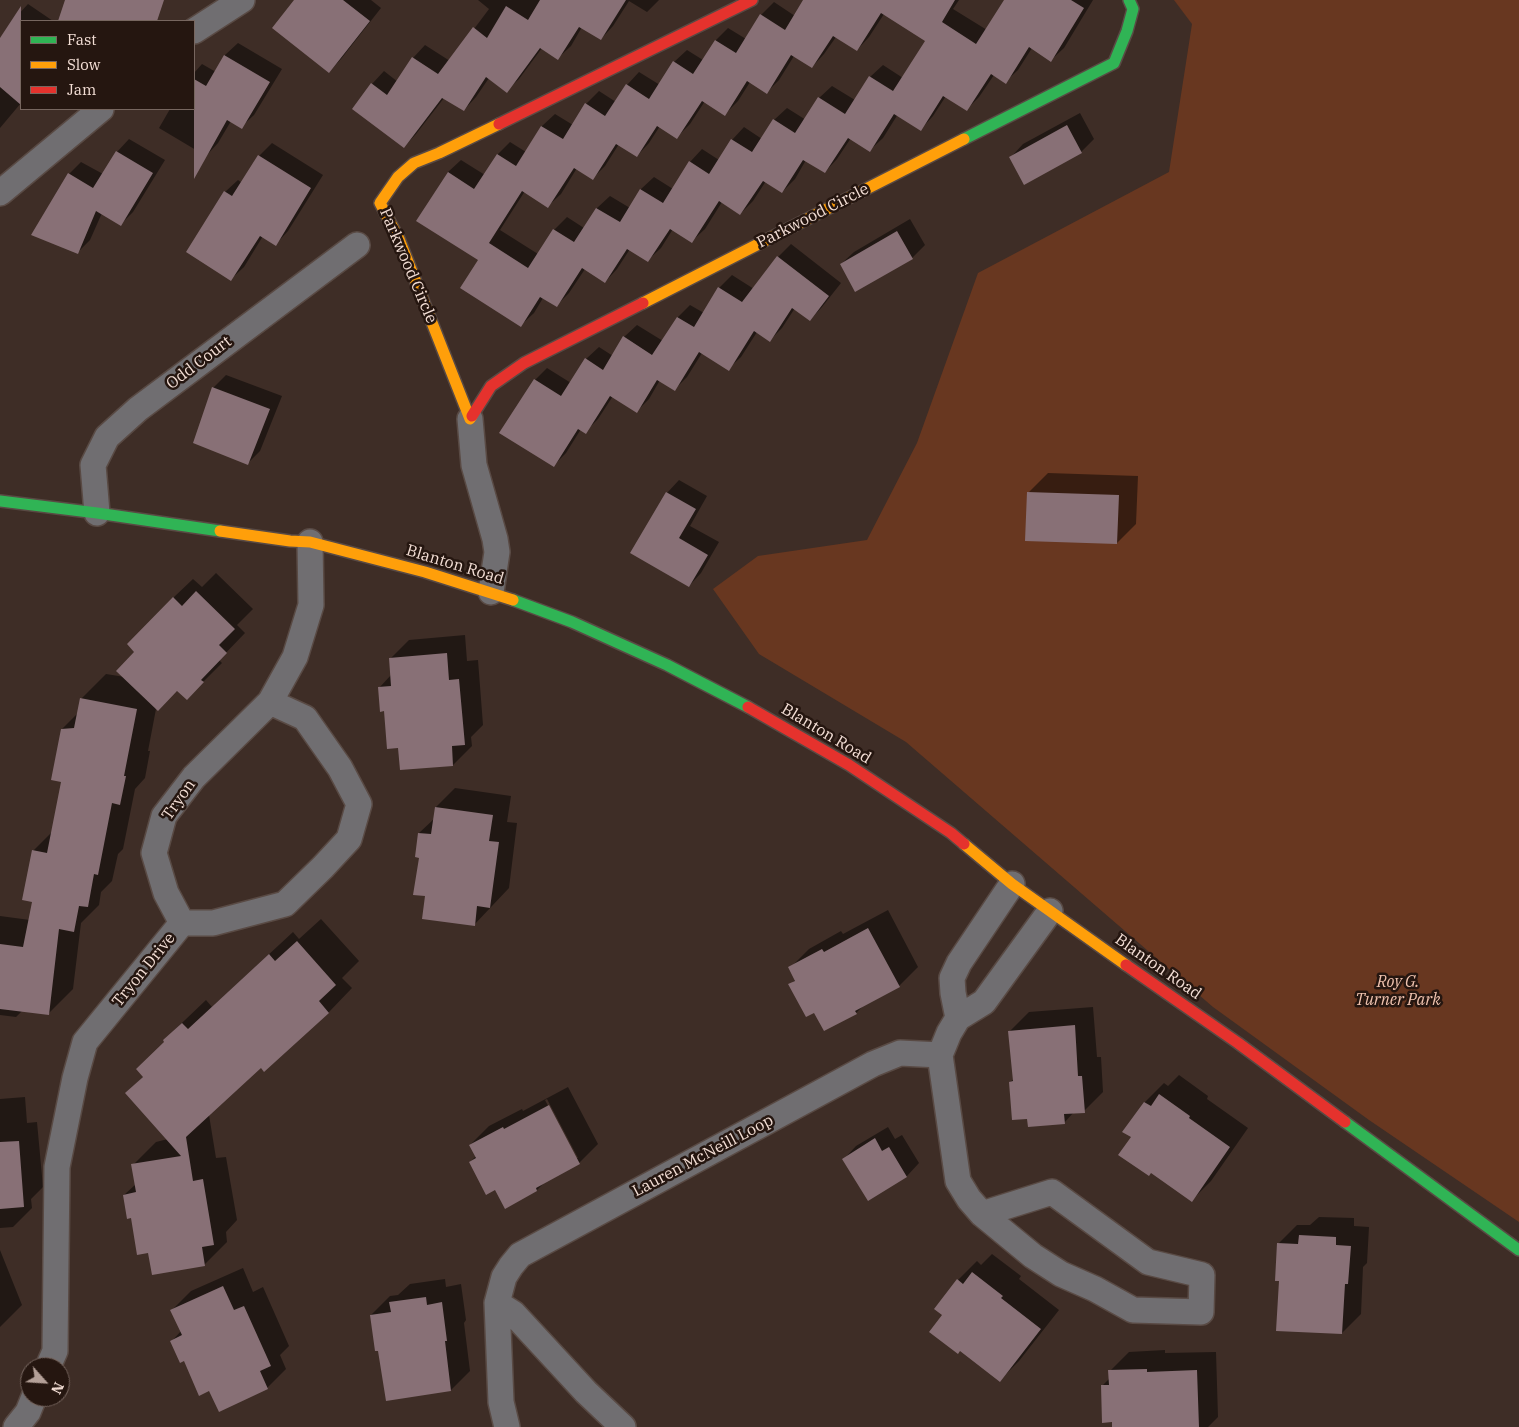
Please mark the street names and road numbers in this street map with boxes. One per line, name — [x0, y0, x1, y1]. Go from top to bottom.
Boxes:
street label: Parkwood Circle — [754, 179, 872, 253]
street label: Parkwood Circle — [375, 206, 441, 326]
street label: Odd Court — [163, 332, 235, 394]
street label: Blanton Road — [404, 541, 506, 589]
street label: Blanton Road — [778, 700, 874, 768]
street label: Tryon — [158, 776, 200, 824]
street label: Tryon Drive — [108, 929, 180, 1011]
street label: Blanton Road — [1111, 930, 1205, 1004]
street label: Lauren McNeill Loop — [629, 1111, 777, 1201]

